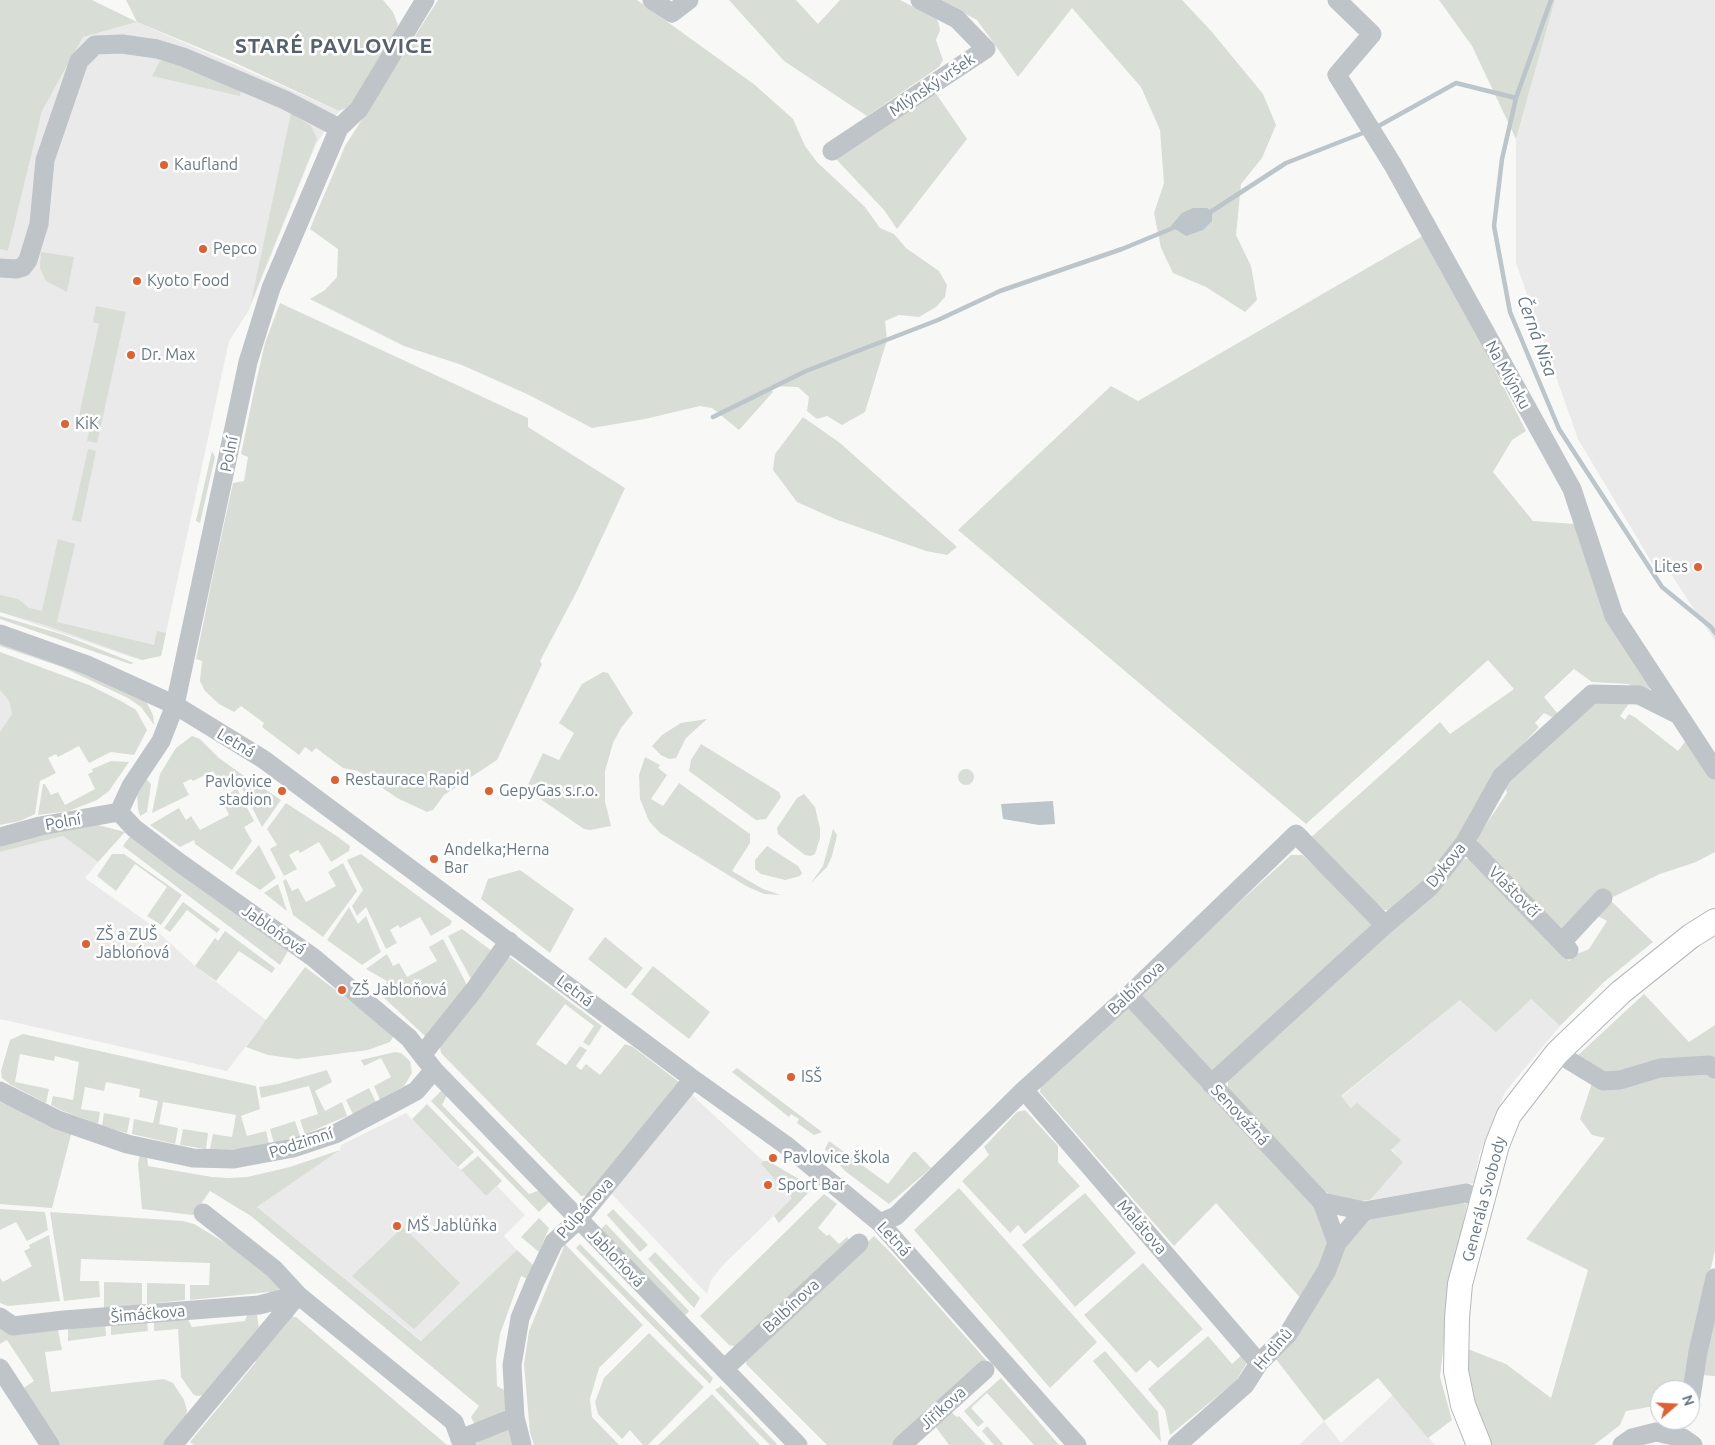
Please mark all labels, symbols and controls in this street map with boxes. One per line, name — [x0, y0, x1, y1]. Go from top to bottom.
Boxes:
district label: STARÉ PAVLOVICE — [233, 33, 435, 59]
street label: Mlýnský vršek — [886, 49, 978, 121]
place label: Kaufland — [174, 155, 238, 175]
marker: Kaufland — [158, 159, 170, 171]
place label: Pepco — [213, 239, 257, 259]
marker: Pepco — [197, 243, 209, 255]
place label: Kyoto Food — [147, 271, 229, 291]
marker: Kyoto Food — [131, 275, 143, 287]
water label: Černá Nisa — [1512, 292, 1562, 380]
street label: Na Mlýnku — [1481, 337, 1535, 413]
place label: Dr. Max — [141, 345, 195, 365]
marker: Dr. Max — [125, 349, 137, 361]
place label: KiK — [75, 414, 99, 434]
marker: KiK — [59, 418, 71, 430]
street label: Polní — [216, 435, 242, 473]
place label: Lites — [1654, 557, 1688, 577]
marker: Lites — [1692, 561, 1704, 573]
street label: Letná — [214, 724, 258, 762]
place label: Restaurace Rapid — [345, 770, 469, 790]
place label: Pavlovice stadion — [205, 772, 272, 810]
marker: Restaurace Rapid — [329, 774, 341, 786]
place label: GepyGas s.r.o. — [499, 781, 598, 801]
marker: Pavlovice stadion — [276, 785, 288, 797]
marker: GepyGas s.r.o. — [483, 785, 495, 797]
street label: Polní — [44, 809, 82, 835]
street label: Dykova — [1422, 839, 1470, 891]
place label: Andelka;Herna Bar — [444, 840, 550, 878]
marker: Andelka;Herna Bar — [428, 853, 440, 865]
street label: Vlaštovčí — [1484, 862, 1544, 922]
street label: Jabloňová — [238, 901, 310, 959]
place label: ZŠ a ZUŠ Jablońová — [96, 925, 169, 963]
marker: ZŠ a ZUŠ Jablońová — [80, 938, 92, 950]
street label: Balbínova — [1104, 957, 1168, 1019]
street label: Letná — [553, 971, 597, 1011]
place label: ZŠ Jabloňová — [352, 980, 447, 1000]
marker: ZŠ Jabloňová — [336, 984, 348, 996]
place label: ISŠ — [801, 1067, 822, 1087]
marker: ISŠ — [785, 1071, 797, 1083]
street label: Senovážná — [1207, 1081, 1273, 1149]
street label: Podzimní — [267, 1124, 335, 1162]
street label: Generála Svobody — [1458, 1134, 1510, 1264]
place label: Pavlovice škola — [783, 1148, 890, 1168]
marker: Pavlovice škola — [767, 1152, 779, 1164]
street label: Půlpánova — [553, 1174, 617, 1242]
place label: Sport Bar — [778, 1175, 846, 1195]
marker: Sport Bar — [762, 1179, 774, 1191]
street label: Malátova — [1113, 1196, 1171, 1258]
place label: MŠ Jablůňka — [407, 1216, 497, 1236]
street label: Letná — [873, 1218, 915, 1260]
marker: MŠ Jablůňka — [391, 1220, 403, 1232]
street label: Jabloňová — [584, 1225, 648, 1291]
street label: Balbínova — [759, 1275, 823, 1337]
street label: Šimáčkova — [110, 1301, 186, 1327]
street label: Hrdinů — [1250, 1324, 1296, 1374]
north arrow — [1650, 1380, 1700, 1430]
street label: Jiříkova — [916, 1383, 970, 1433]
text: N — [1679, 1393, 1698, 1408]

